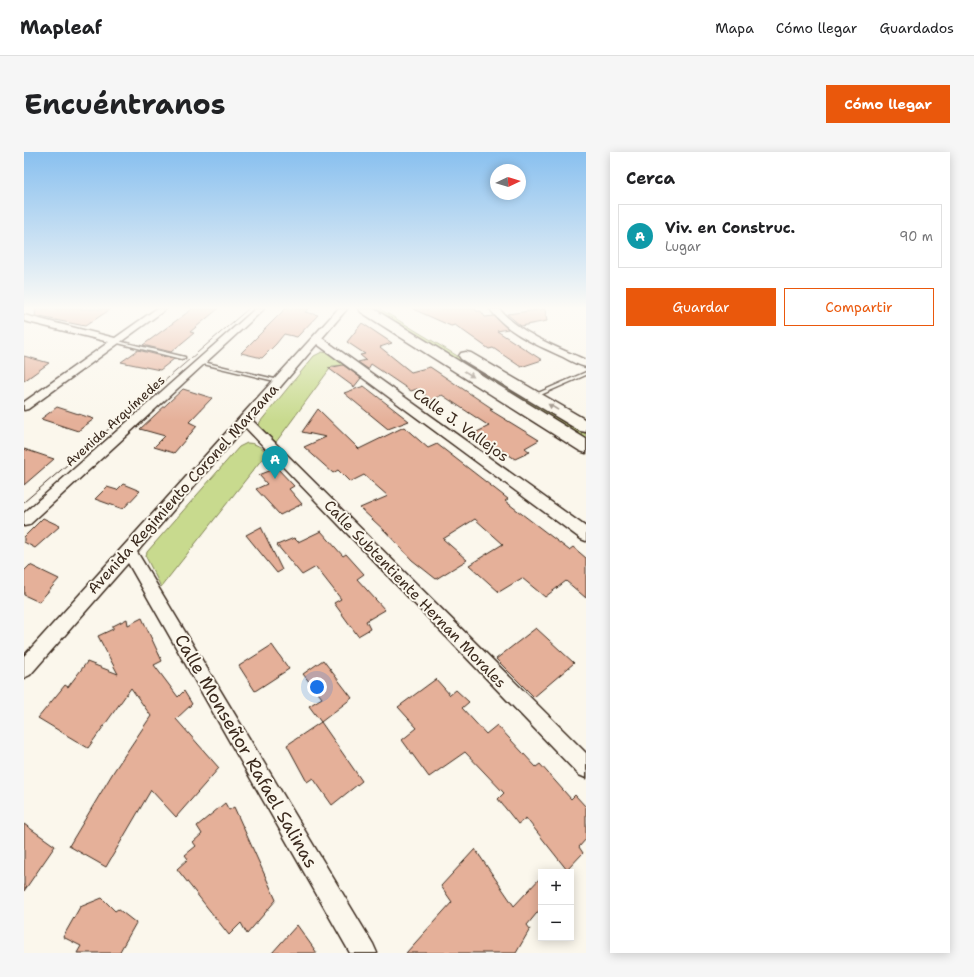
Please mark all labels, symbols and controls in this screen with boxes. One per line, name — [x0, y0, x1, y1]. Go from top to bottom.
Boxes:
text: Mapleaf — [20, 15, 102, 40]
text: Mapa — [715, 19, 754, 37]
text: Cómo llegar — [776, 19, 857, 37]
text: Guardados — [879, 19, 954, 37]
text: Encuéntranos — [24, 85, 226, 123]
button: Cómo llegar — [826, 85, 950, 123]
north arrow — [490, 164, 526, 200]
text: Cerca — [626, 167, 675, 189]
text: Viv. en Construc. — [665, 218, 795, 238]
text: A — [635, 228, 645, 245]
text: 90 m — [899, 228, 933, 245]
text: Lugar — [665, 238, 701, 255]
button: Guardar — [626, 288, 776, 326]
button: Compartir — [784, 288, 934, 326]
one-way arrow — [463, 371, 475, 378]
street label: Avenida Arquímedes — [62, 372, 168, 470]
street label: Avenida Regimiento Coronel Marzana — [84, 380, 282, 598]
street label: Calle J. Vallejos — [409, 384, 513, 466]
one-way arrow — [547, 404, 559, 411]
pin: A — [262, 446, 288, 479]
street label: Calle Subtentiente Hernan Morales — [320, 496, 510, 692]
street label: Calle Monseñor Rafael Salinas — [169, 630, 323, 872]
your location — [307, 677, 327, 697]
map controls — [538, 869, 574, 941]
button: + — [538, 869, 574, 905]
button: − — [538, 905, 574, 941]

